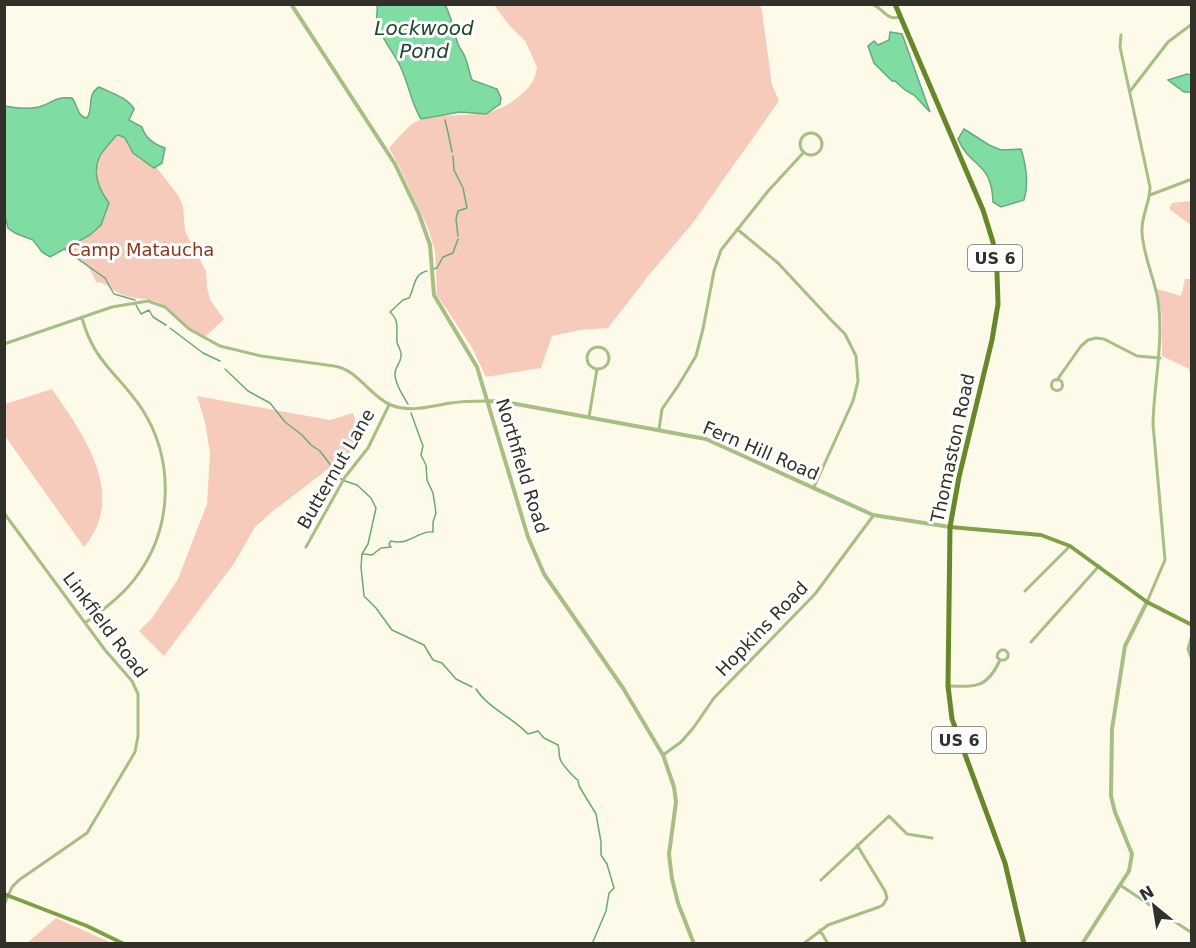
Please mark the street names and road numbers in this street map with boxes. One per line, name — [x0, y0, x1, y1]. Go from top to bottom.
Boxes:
road number: US 6 — [968, 245, 1022, 271]
street label: Thomaston Road — [926, 372, 979, 525]
street label: Northfield Road — [492, 396, 553, 536]
street label: Butternut Lane — [293, 405, 378, 533]
street label: Fern Hill Road — [700, 417, 822, 484]
street label: Linkfield Road — [59, 568, 152, 682]
street label: Hopkins Road — [711, 577, 812, 680]
road number: US 6 — [932, 727, 986, 753]

